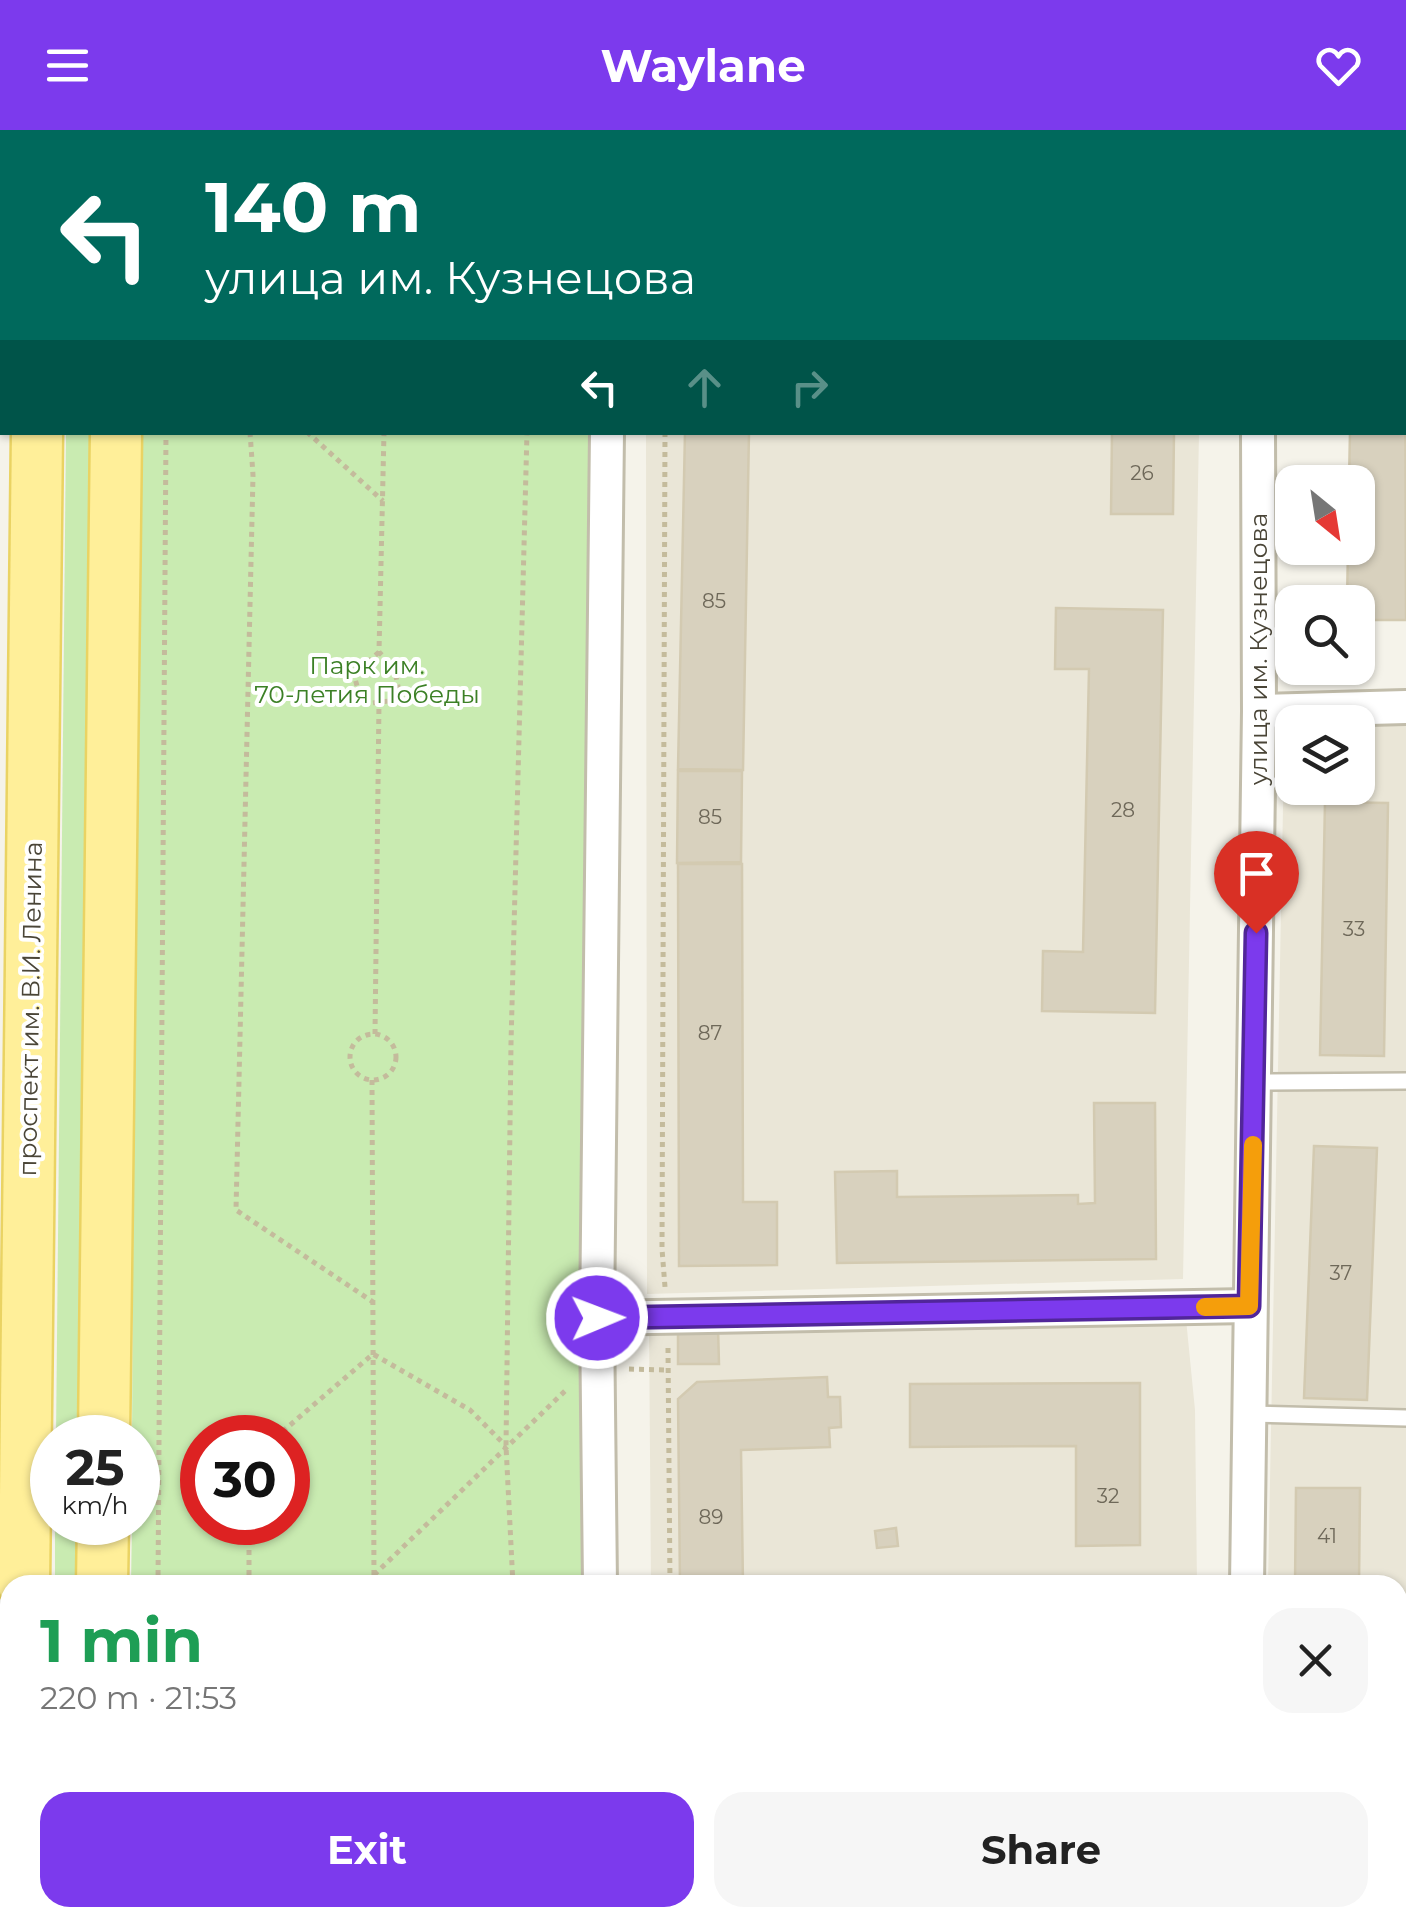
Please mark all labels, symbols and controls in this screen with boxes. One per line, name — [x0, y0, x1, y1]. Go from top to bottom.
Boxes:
icon: menu — [40, 38, 95, 93]
text: Waylane — [600, 38, 806, 93]
icon: heart — [1311, 38, 1366, 93]
text: 140 m — [205, 164, 421, 250]
icon: left — [40, 170, 170, 300]
text: улица им. Кузнецова — [205, 250, 696, 305]
icon: left — [572, 360, 627, 415]
icon: ahead — [677, 360, 732, 415]
icon: right — [782, 360, 837, 415]
house number: 26 — [1130, 461, 1154, 485]
north arrow — [1275, 465, 1375, 565]
map controls — [1275, 465, 1375, 805]
street label: улица им. Кузнецова — [1243, 513, 1273, 786]
button: search — [1275, 585, 1375, 685]
house number: 85 — [702, 589, 726, 613]
park label: Парк им. 70-летия Победы — [254, 650, 480, 709]
button: layers — [1275, 705, 1375, 805]
house number: 28 — [1111, 798, 1135, 822]
house number: 85 — [698, 805, 722, 829]
pin — [1214, 831, 1299, 934]
street label: проспект им. В.И. Ленина — [12, 841, 48, 1177]
icon: arrive — [1229, 846, 1284, 901]
house number: 33 — [1343, 917, 1365, 941]
house number: 87 — [698, 1021, 722, 1045]
house number: 37 — [1330, 1261, 1352, 1285]
position arrow — [545, 1266, 649, 1370]
speed limit sign: 30 — [180, 1415, 310, 1545]
text: 25 — [65, 1437, 125, 1498]
house number: 32 — [1097, 1484, 1119, 1508]
text: km/h — [62, 1490, 128, 1520]
house number: 89 — [699, 1505, 723, 1529]
house number: 41 — [1317, 1524, 1337, 1548]
text: 1 min — [40, 1604, 203, 1677]
button: close — [1263, 1608, 1368, 1713]
text: 220 m · 21:53 — [40, 1678, 237, 1717]
button: Exit — [40, 1792, 694, 1907]
button: Share — [714, 1792, 1368, 1907]

